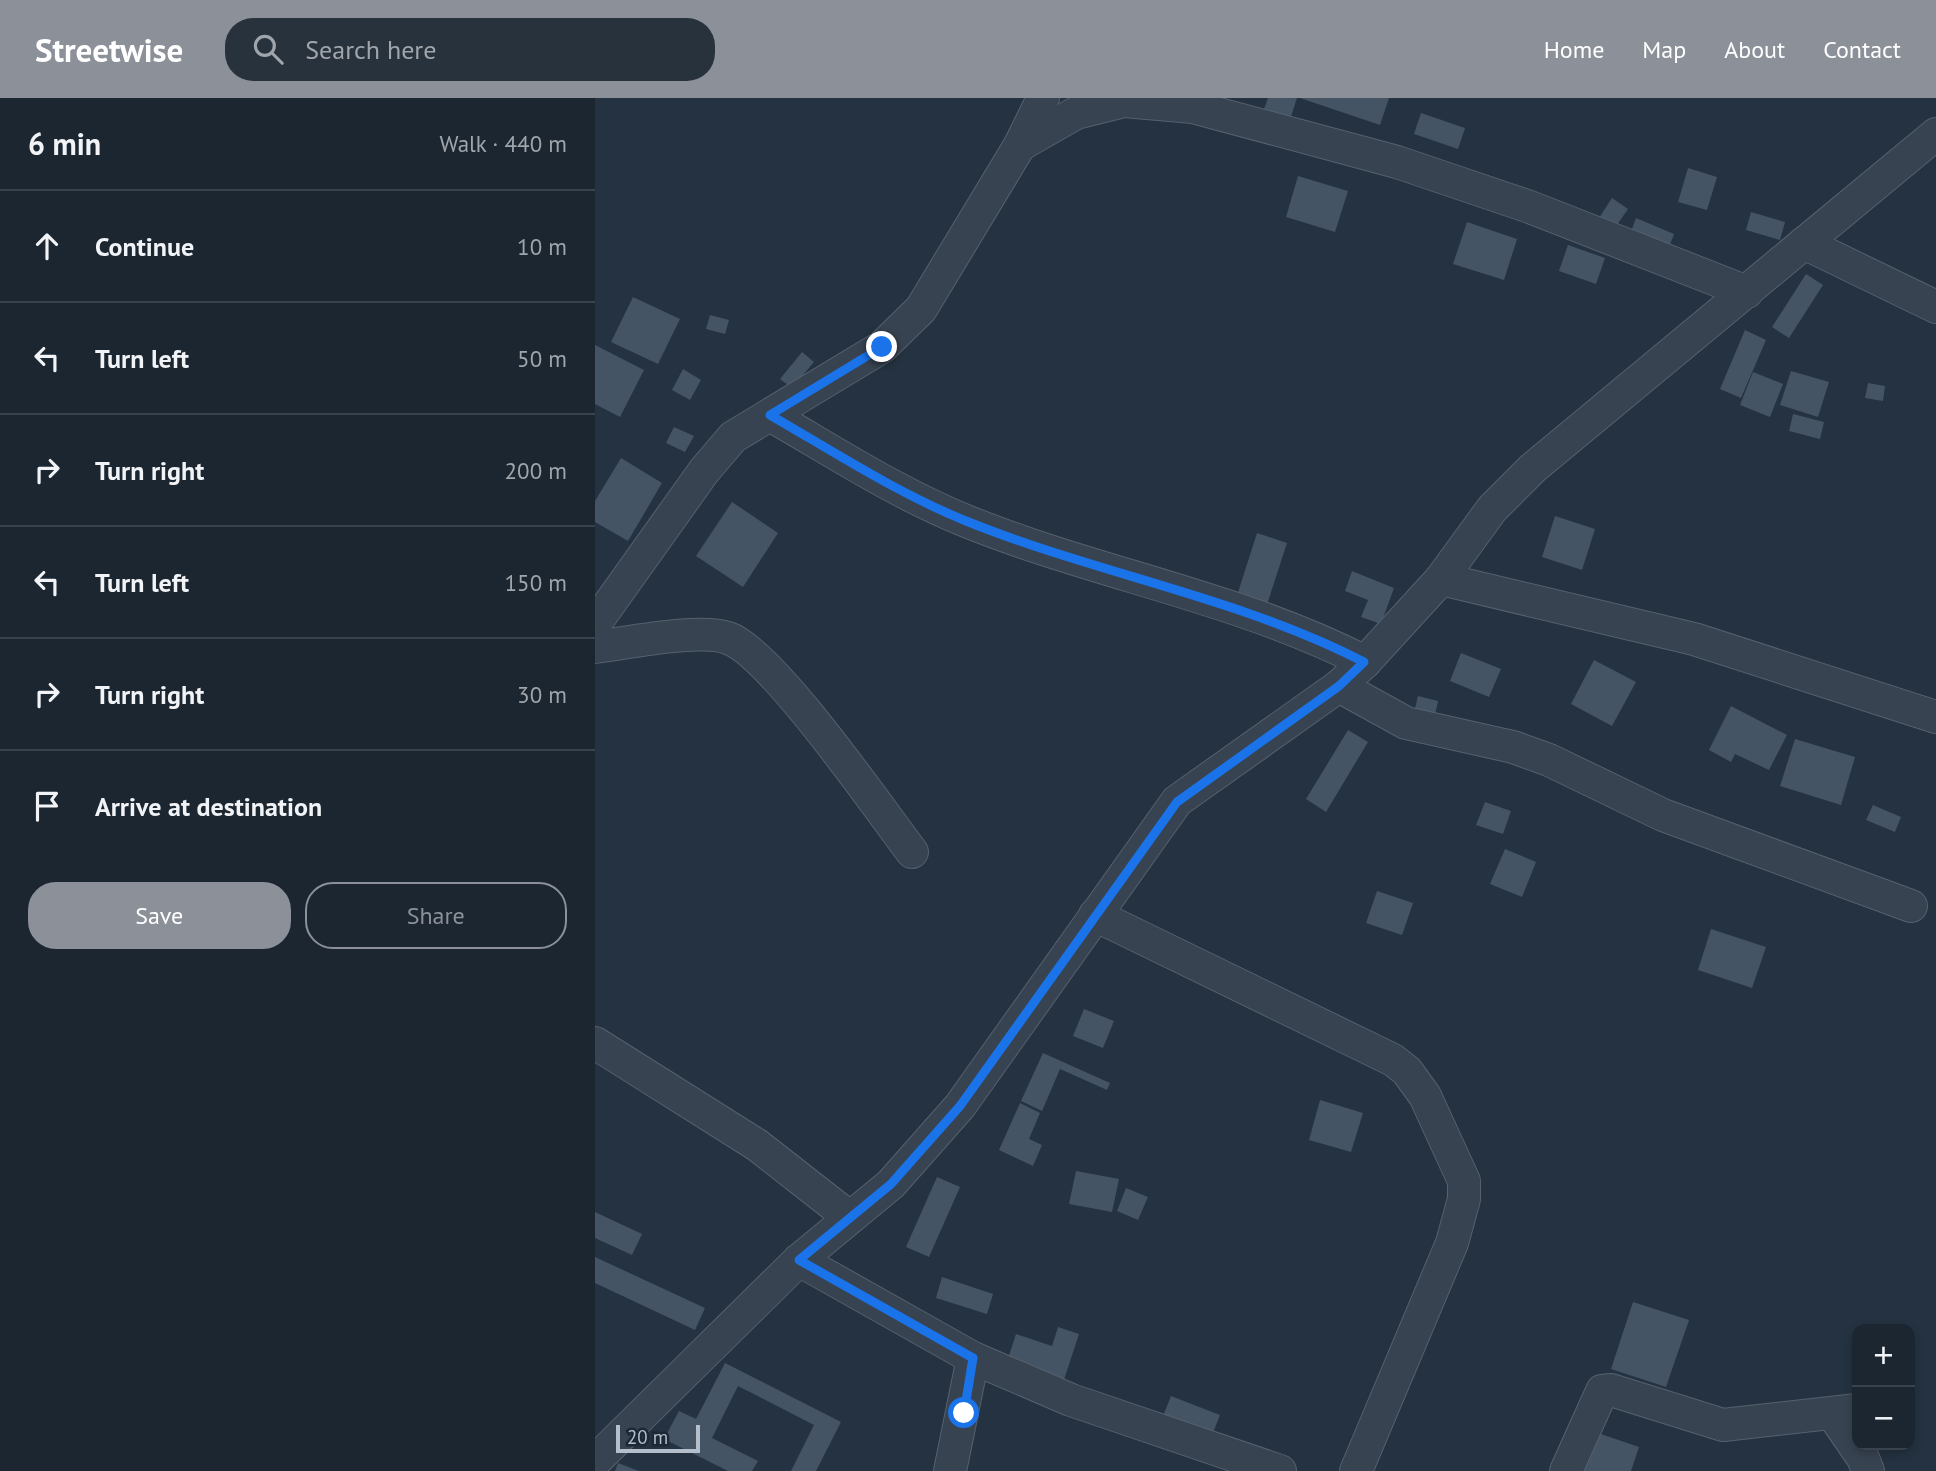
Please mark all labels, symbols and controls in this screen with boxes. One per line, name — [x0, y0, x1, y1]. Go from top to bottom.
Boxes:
search box — [225, 18, 715, 81]
text: Streetwise — [35, 28, 183, 71]
icon: search — [249, 30, 287, 68]
text: Search here — [305, 33, 436, 66]
text: Home — [1544, 34, 1604, 65]
text: Map — [1642, 34, 1686, 65]
text: About — [1724, 34, 1785, 65]
text: Contact — [1823, 34, 1901, 65]
text: 6 min — [28, 124, 101, 163]
text: Walk · 440 m — [440, 129, 567, 158]
icon: ahead — [28, 227, 66, 265]
text: Continue — [95, 230, 194, 263]
text: 10 m — [517, 232, 567, 261]
route end — [866, 331, 897, 362]
icon: left — [28, 339, 66, 377]
text: Turn left — [95, 342, 189, 375]
text: 50 m — [517, 344, 567, 373]
icon: right — [28, 451, 66, 489]
text: Turn right — [95, 454, 204, 487]
text: 200 m — [505, 456, 567, 485]
icon: left — [28, 563, 66, 601]
text: Turn left — [95, 566, 189, 599]
text: 150 m — [505, 568, 567, 597]
icon: right — [28, 675, 66, 713]
text: Turn right — [95, 678, 204, 711]
text: 30 m — [517, 680, 567, 709]
icon: arrive — [28, 787, 66, 825]
text: Arrive at destination — [95, 790, 322, 823]
button: Save — [28, 882, 291, 949]
button: Share — [305, 882, 567, 949]
map controls — [1852, 1324, 1915, 1450]
button: + — [1852, 1324, 1915, 1387]
button: − — [1852, 1387, 1915, 1450]
route start — [948, 1397, 979, 1428]
scale bar — [616, 1422, 700, 1454]
text: 20 m — [627, 1425, 668, 1449]

